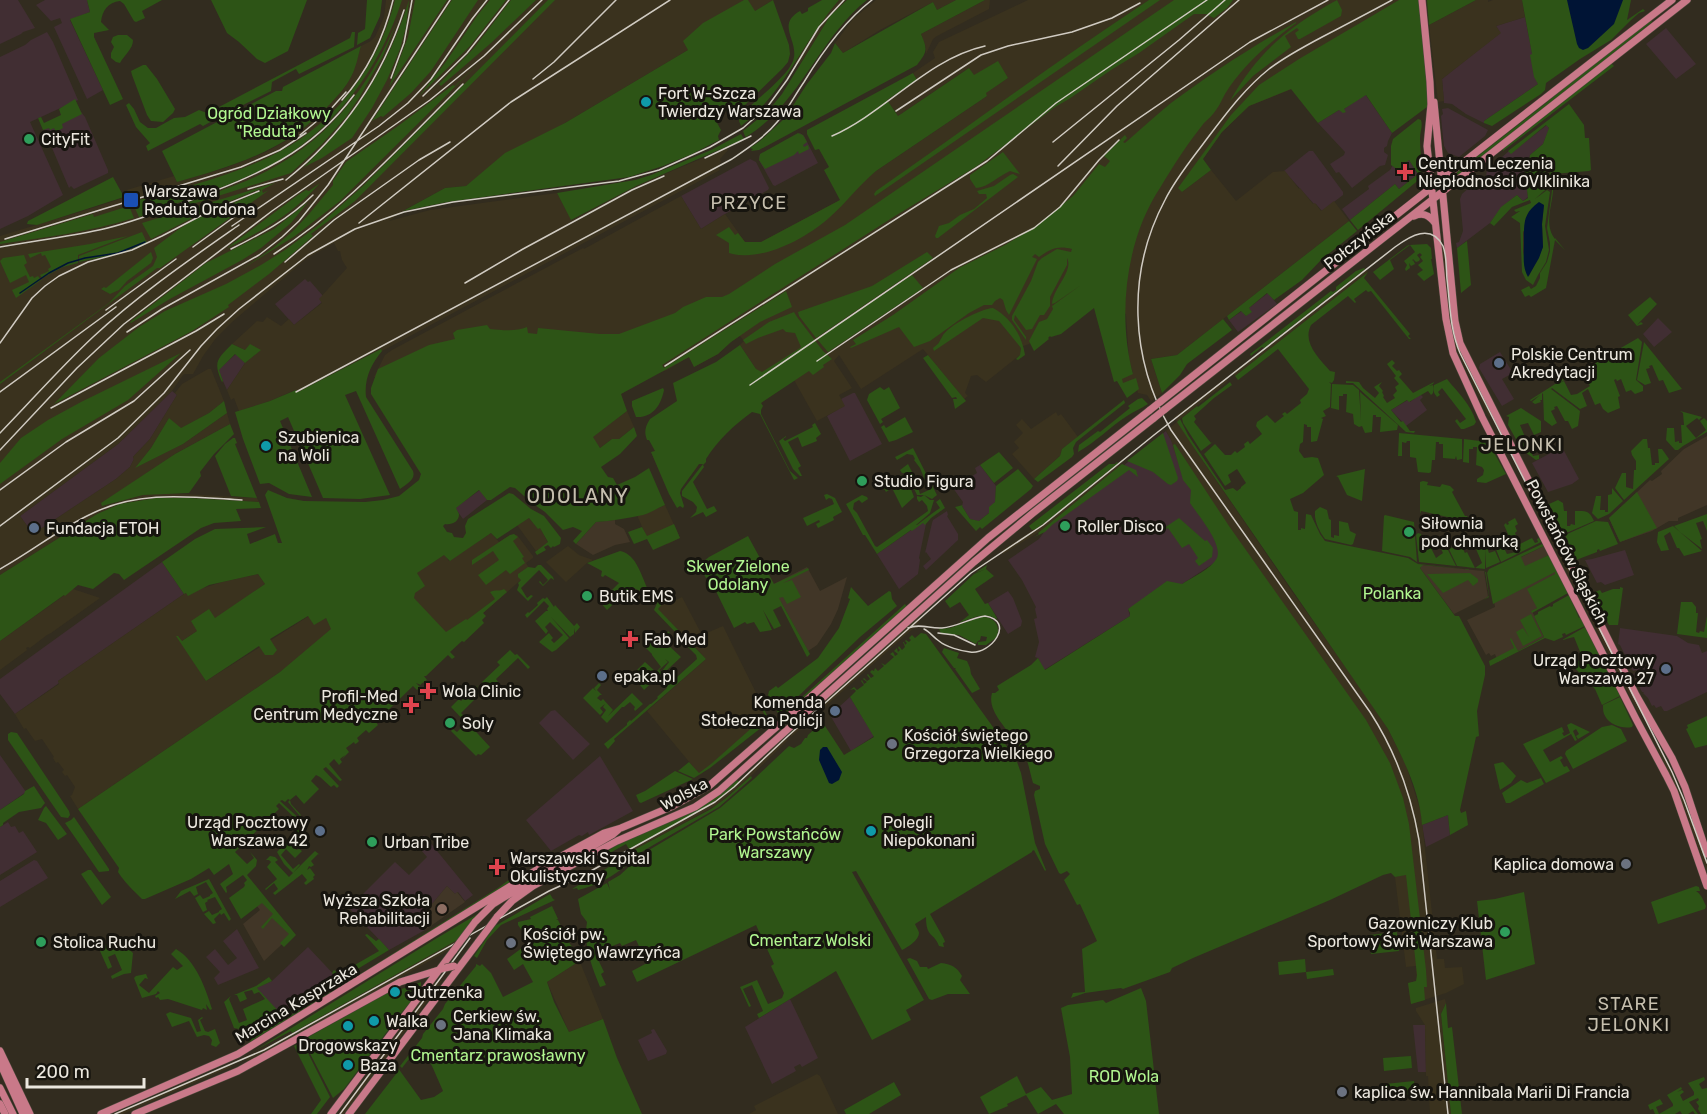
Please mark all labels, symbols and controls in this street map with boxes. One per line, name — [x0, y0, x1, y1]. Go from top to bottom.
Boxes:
place label: Fort W-Szcza Twierdzy Warszawa — [658, 84, 801, 121]
marker: Fort W-Szcza Twierdzy Warszawa — [639, 95, 653, 109]
park label: Ogród Działkowy "Reduta" — [207, 104, 331, 141]
place label: CityFit — [41, 130, 90, 149]
marker: CityFit — [22, 132, 36, 146]
place label: Centrum Leczenia Niepłodności OVIklinika — [1418, 154, 1590, 191]
marker: Centrum Leczenia Niepłodności OVIklinika — [1396, 163, 1414, 181]
place label: Warszawa Reduta Ordona — [144, 182, 255, 219]
marker: Warszawa Reduta Ordona — [122, 191, 140, 209]
district label: PRZYCE — [710, 192, 788, 214]
street label: Połczyńska — [1320, 207, 1398, 273]
place label: Polskie Centrum Akredytacji — [1511, 345, 1633, 382]
marker: Polskie Centrum Akredytacji — [1492, 356, 1506, 370]
place label: Szubienica na Woli — [278, 428, 359, 465]
district label: JELONKI — [1480, 434, 1564, 456]
marker: Szubienica na Woli — [259, 439, 273, 453]
place label: Studio Figura — [874, 472, 974, 491]
marker: Studio Figura — [855, 474, 869, 488]
street label: Powstańców Śląskich — [1522, 476, 1613, 628]
district label: ODOLANY — [527, 484, 629, 508]
place label: Siłownia pod chmurką — [1421, 514, 1519, 551]
place label: Roller Disco — [1077, 517, 1164, 536]
place label: Fundacja ETOH — [46, 519, 159, 538]
marker: Roller Disco — [1058, 519, 1072, 533]
marker: Fundacja ETOH — [27, 521, 41, 535]
marker: Siłownia pod chmurką — [1402, 525, 1416, 539]
park label: Skwer Zielone Odolany — [686, 557, 790, 594]
park label: Polanka — [1363, 584, 1421, 603]
place label: Butik EMS — [599, 587, 674, 606]
marker: Butik EMS — [580, 589, 594, 603]
marker: Fab Med — [621, 630, 639, 648]
place label: Fab Med — [644, 630, 706, 649]
place label: Urząd Pocztowy Warszawa 27 — [1533, 651, 1654, 688]
marker: Urząd Pocztowy Warszawa 27 — [1659, 662, 1673, 676]
place label: epaka.pl — [614, 667, 676, 686]
marker: epaka.pl — [595, 669, 609, 683]
marker: Wola Clinic — [419, 682, 437, 700]
place label: Wola Clinic — [442, 682, 521, 701]
place label: Profil-Med Centrum Medyczne — [253, 687, 398, 724]
place label: Komenda Stołeczna Policji — [701, 693, 823, 730]
marker: Profil-Med Centrum Medyczne — [402, 696, 420, 714]
marker: Komenda Stołeczna Policji — [828, 704, 842, 718]
place label: Soly — [462, 714, 494, 733]
marker: Soly — [443, 716, 457, 730]
place label: Kościół świętego Grzegorza Wielkiego — [904, 726, 1053, 763]
marker: Kościół świętego Grzegorza Wielkiego — [885, 737, 899, 751]
street label: Wolska — [657, 774, 711, 814]
place label: Urząd Pocztowy Warszawa 42 — [187, 813, 308, 850]
place label: Polegli Niepokonani — [883, 813, 975, 850]
marker: Urząd Pocztowy Warszawa 42 — [313, 824, 327, 838]
marker: Polegli Niepokonani — [864, 824, 878, 838]
park label: Park Powstańców Warszawy — [709, 825, 841, 862]
place label: Urban Tribe — [384, 833, 469, 852]
marker: Urban Tribe — [365, 835, 379, 849]
place label: Warszawski Szpital Okulistyczny — [510, 849, 650, 886]
place label: Kaplica domowa — [1493, 855, 1614, 874]
marker: Kaplica domowa — [1619, 857, 1633, 871]
marker: Warszawski Szpital Okulistyczny — [488, 858, 506, 876]
place label: Wyższa Szkoła Rehabilitacji — [323, 891, 430, 928]
marker: Wyższa Szkoła Rehabilitacji — [435, 902, 449, 916]
place label: Gazowniczy Klub Sportowy Świt Warszawa — [1307, 914, 1493, 951]
place label: Kościół pw. Świętego Wawrzyńca — [523, 925, 681, 963]
marker: Gazowniczy Klub Sportowy Świt Warszawa — [1498, 925, 1512, 939]
park label: Cmentarz Wolski — [749, 931, 871, 950]
place label: Stolica Ruchu — [53, 933, 156, 952]
marker: Stolica Ruchu — [34, 935, 48, 949]
marker: Kościół pw. Świętego Wawrzyńca — [504, 936, 518, 950]
street label: Marcina Kasprzaka — [232, 959, 360, 1047]
place label: Jutrzenka — [407, 983, 483, 1002]
marker: Jutrzenka — [388, 985, 402, 999]
district label: STARE JELONKI — [1587, 993, 1671, 1036]
place label: Cerkiew św. Jana Klimaka — [453, 1007, 552, 1044]
place label: Walka — [386, 1012, 428, 1031]
marker: Walka — [367, 1014, 381, 1028]
marker: Cerkiew św. Jana Klimaka — [434, 1018, 448, 1032]
marker: Drogowskazy — [341, 1019, 355, 1033]
place label: Drogowskazy — [298, 1036, 398, 1055]
park label: Cmentarz prawosławny — [410, 1046, 586, 1065]
scale bar — [27, 1051, 144, 1089]
place label: Baza — [360, 1056, 397, 1075]
marker: Baza — [341, 1058, 355, 1072]
text: 200 m — [36, 1061, 90, 1083]
park label: ROD Wola — [1089, 1067, 1159, 1086]
place label: kaplica św. Hannibala Marii Di Francia — [1354, 1083, 1630, 1102]
marker: kaplica św. Hannibala Marii Di Francia — [1335, 1085, 1349, 1099]

